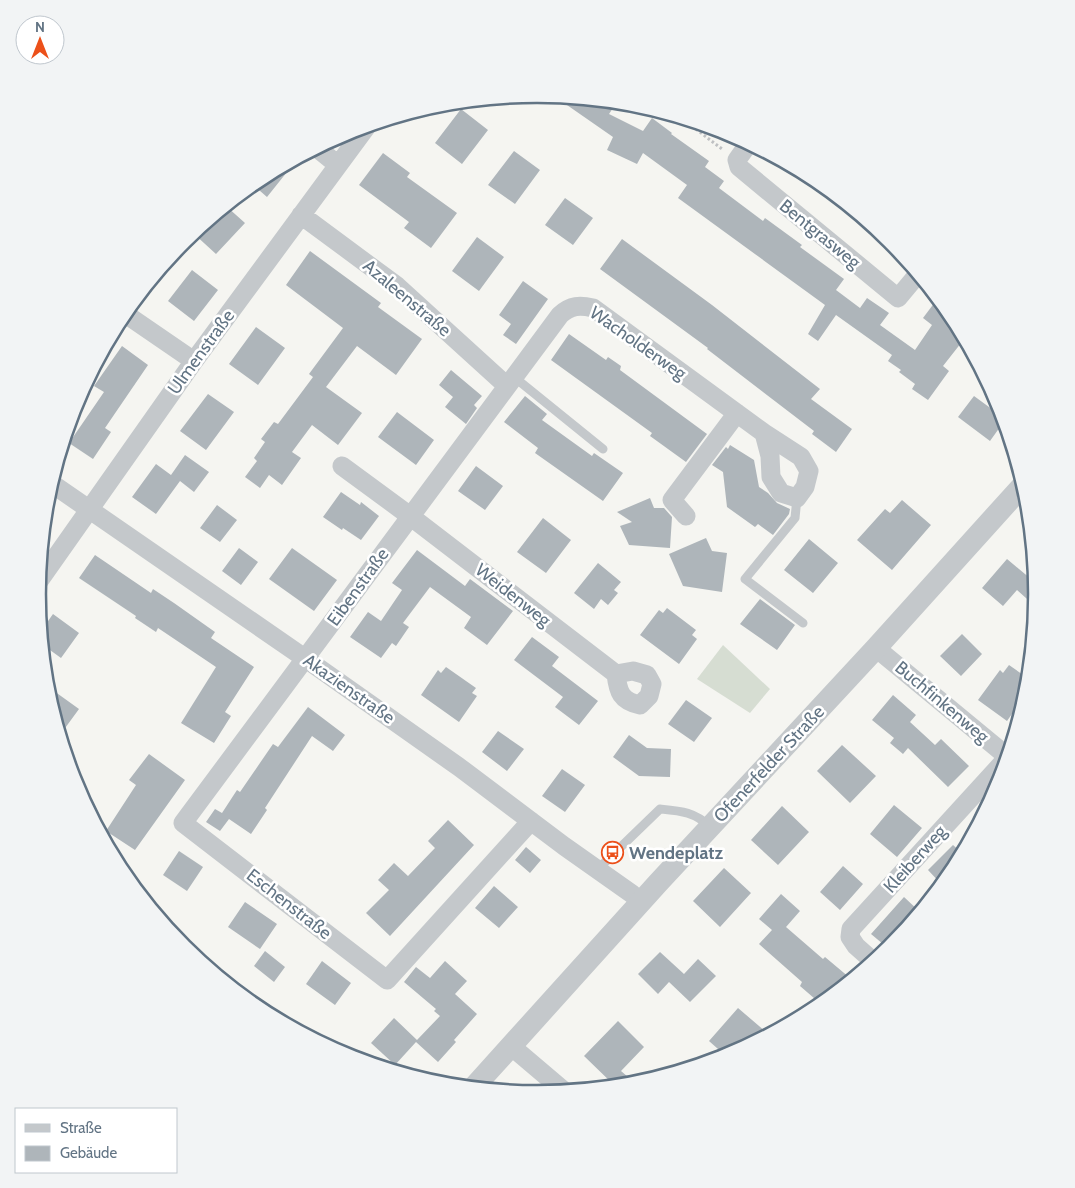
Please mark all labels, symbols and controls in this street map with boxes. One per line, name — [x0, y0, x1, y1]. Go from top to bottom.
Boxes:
north arrow — [15, 15, 65, 65]
text: N — [35, 18, 45, 36]
street label: Bentgrasweg — [775, 195, 866, 274]
street label: Azaleenstraße — [359, 255, 455, 341]
street label: Wacholderweg — [585, 302, 691, 385]
street label: Ulmenstraße — [163, 305, 239, 399]
street label: Eibenstraße — [322, 544, 394, 630]
street label: Weidenweg — [471, 559, 556, 632]
street label: Akazienstraße — [299, 649, 399, 729]
street label: Buchfinkenweg — [891, 656, 994, 748]
street label: Ofenerfelder Straße — [709, 701, 829, 827]
street label: Kleiberweg — [879, 820, 952, 897]
bus stop icon: Wendeplatz — [601, 841, 625, 865]
place label: Wendeplatz — [629, 842, 723, 864]
street label: Eschenstraße — [242, 864, 336, 944]
legend — [15, 1108, 178, 1173]
text: Straße — [60, 1119, 102, 1137]
text: Gebäude — [60, 1144, 117, 1162]

